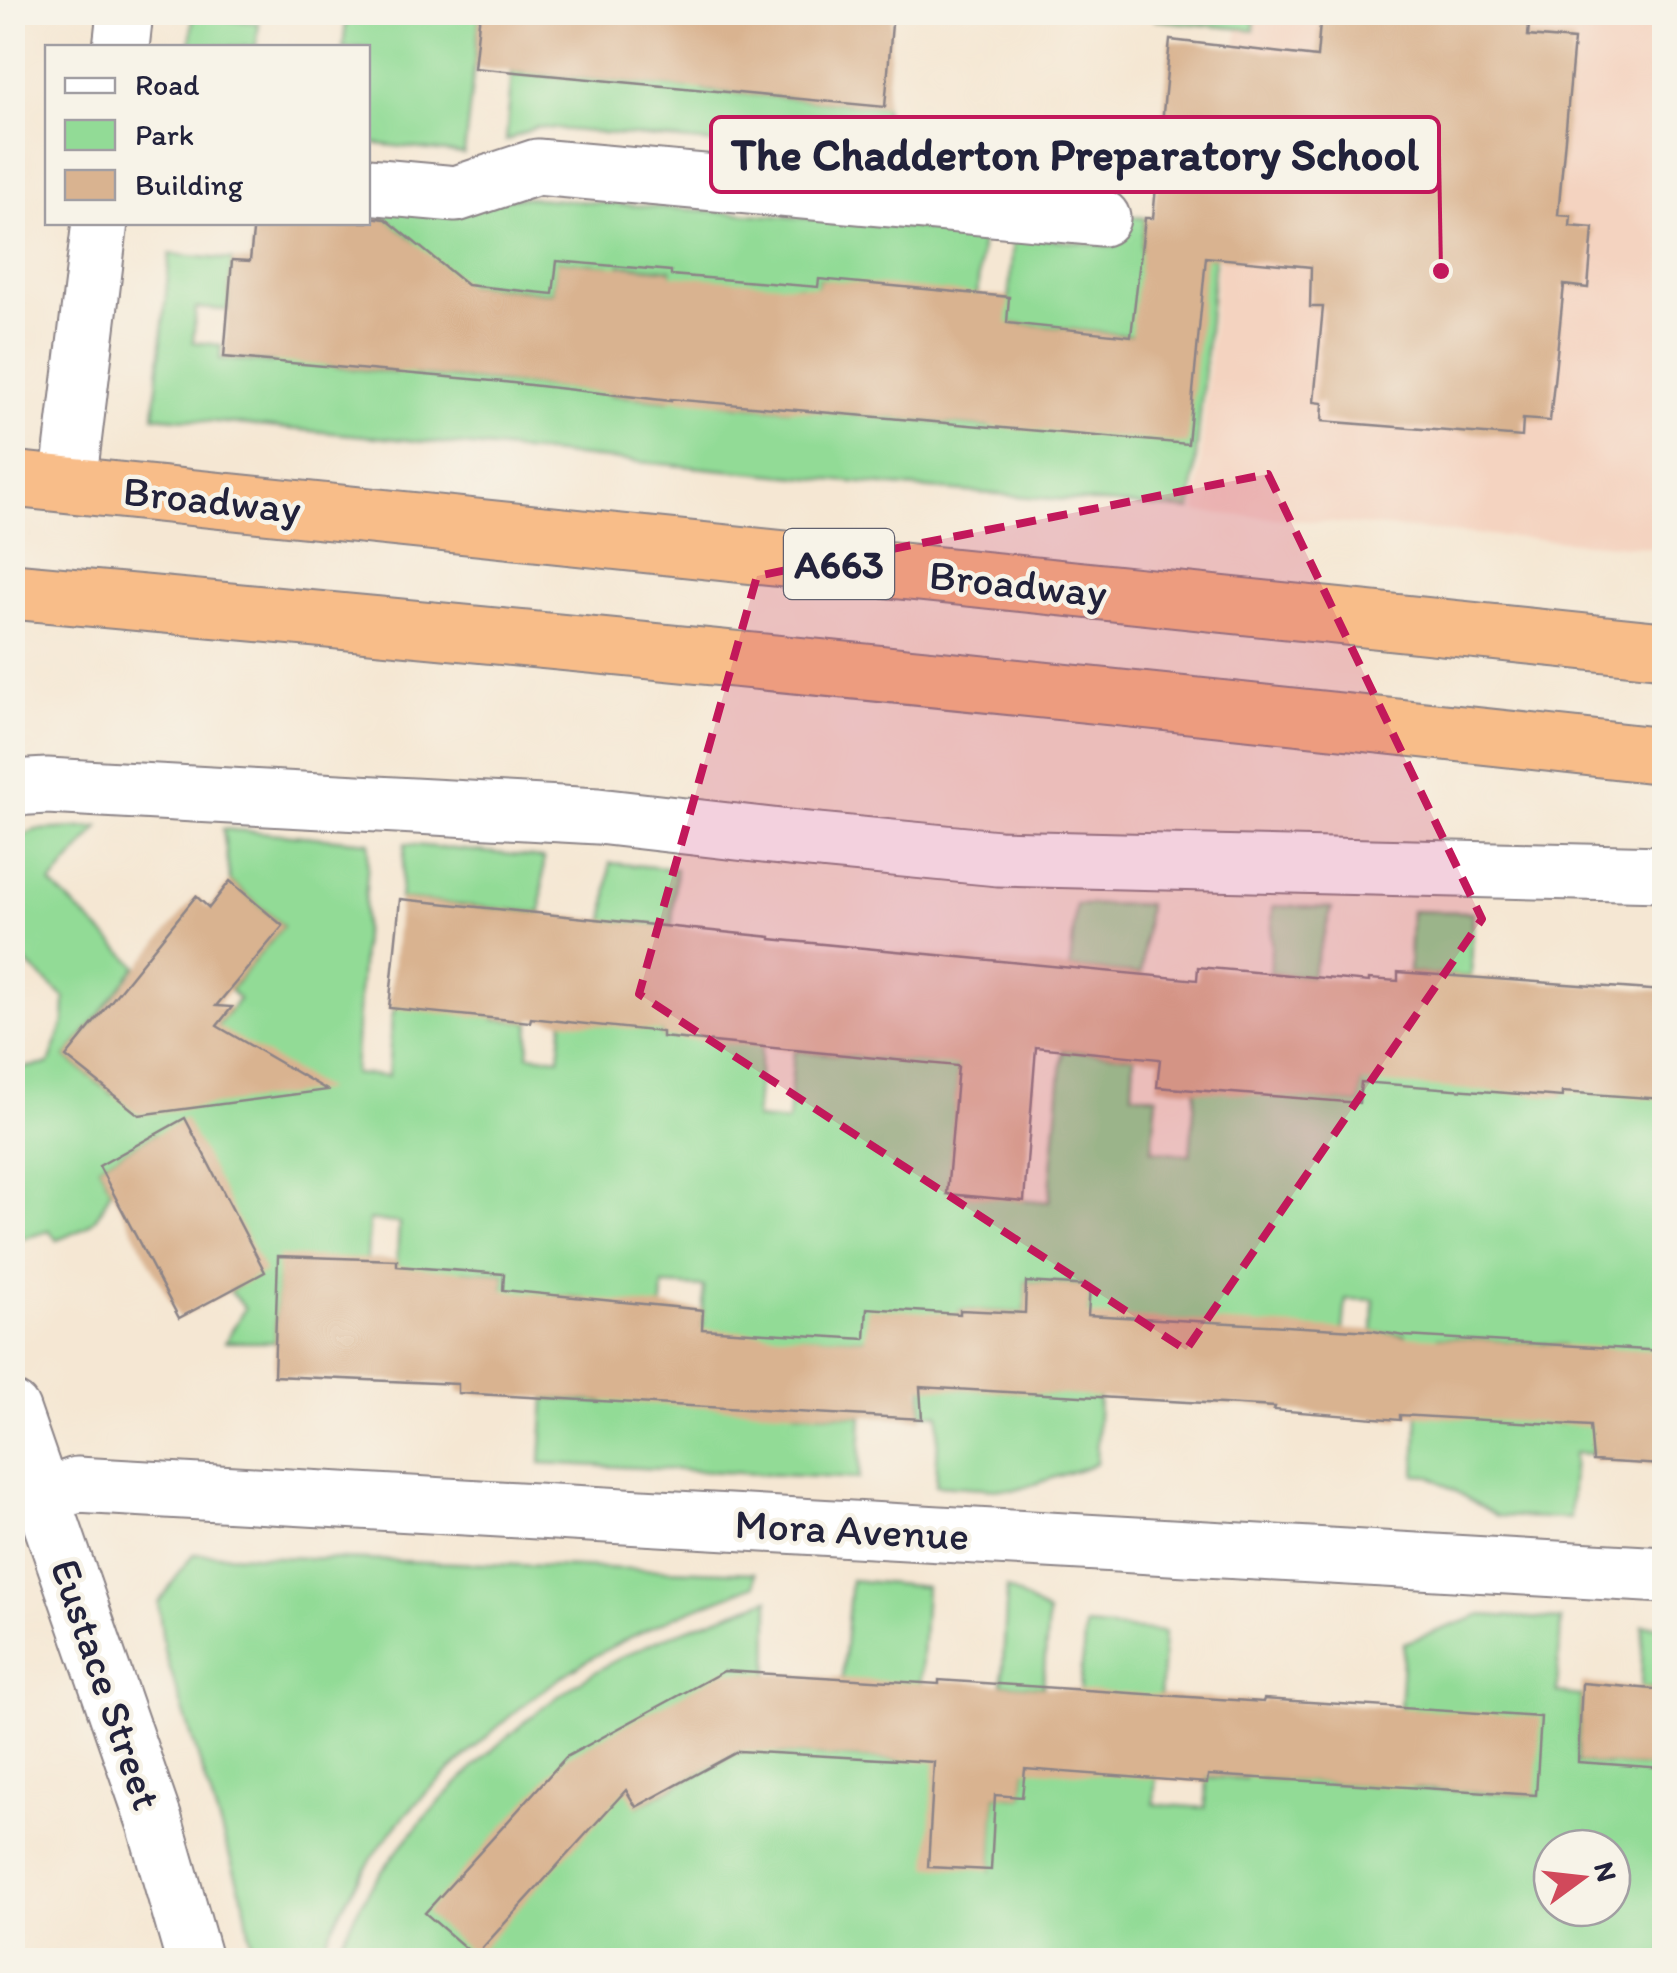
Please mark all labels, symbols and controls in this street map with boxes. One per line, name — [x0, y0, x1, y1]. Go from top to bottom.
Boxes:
legend — [45, 45, 370, 225]
text: Road — [135, 66, 200, 103]
text: Park — [135, 116, 194, 153]
callout: The Chadderton Preparatory School — [711, 117, 1439, 192]
text: The Chadderton Preparatory School — [730, 127, 1419, 181]
text: Building — [135, 166, 244, 203]
street label: Broadway — [120, 465, 304, 534]
road number: A663 — [784, 529, 894, 599]
street label: Broadway — [926, 549, 1110, 618]
street label: Mora Avenue — [733, 1498, 971, 1561]
street label: Eustace Street — [40, 1552, 173, 1816]
north arrow — [1532, 1828, 1632, 1928]
text: N — [1587, 1858, 1625, 1885]

